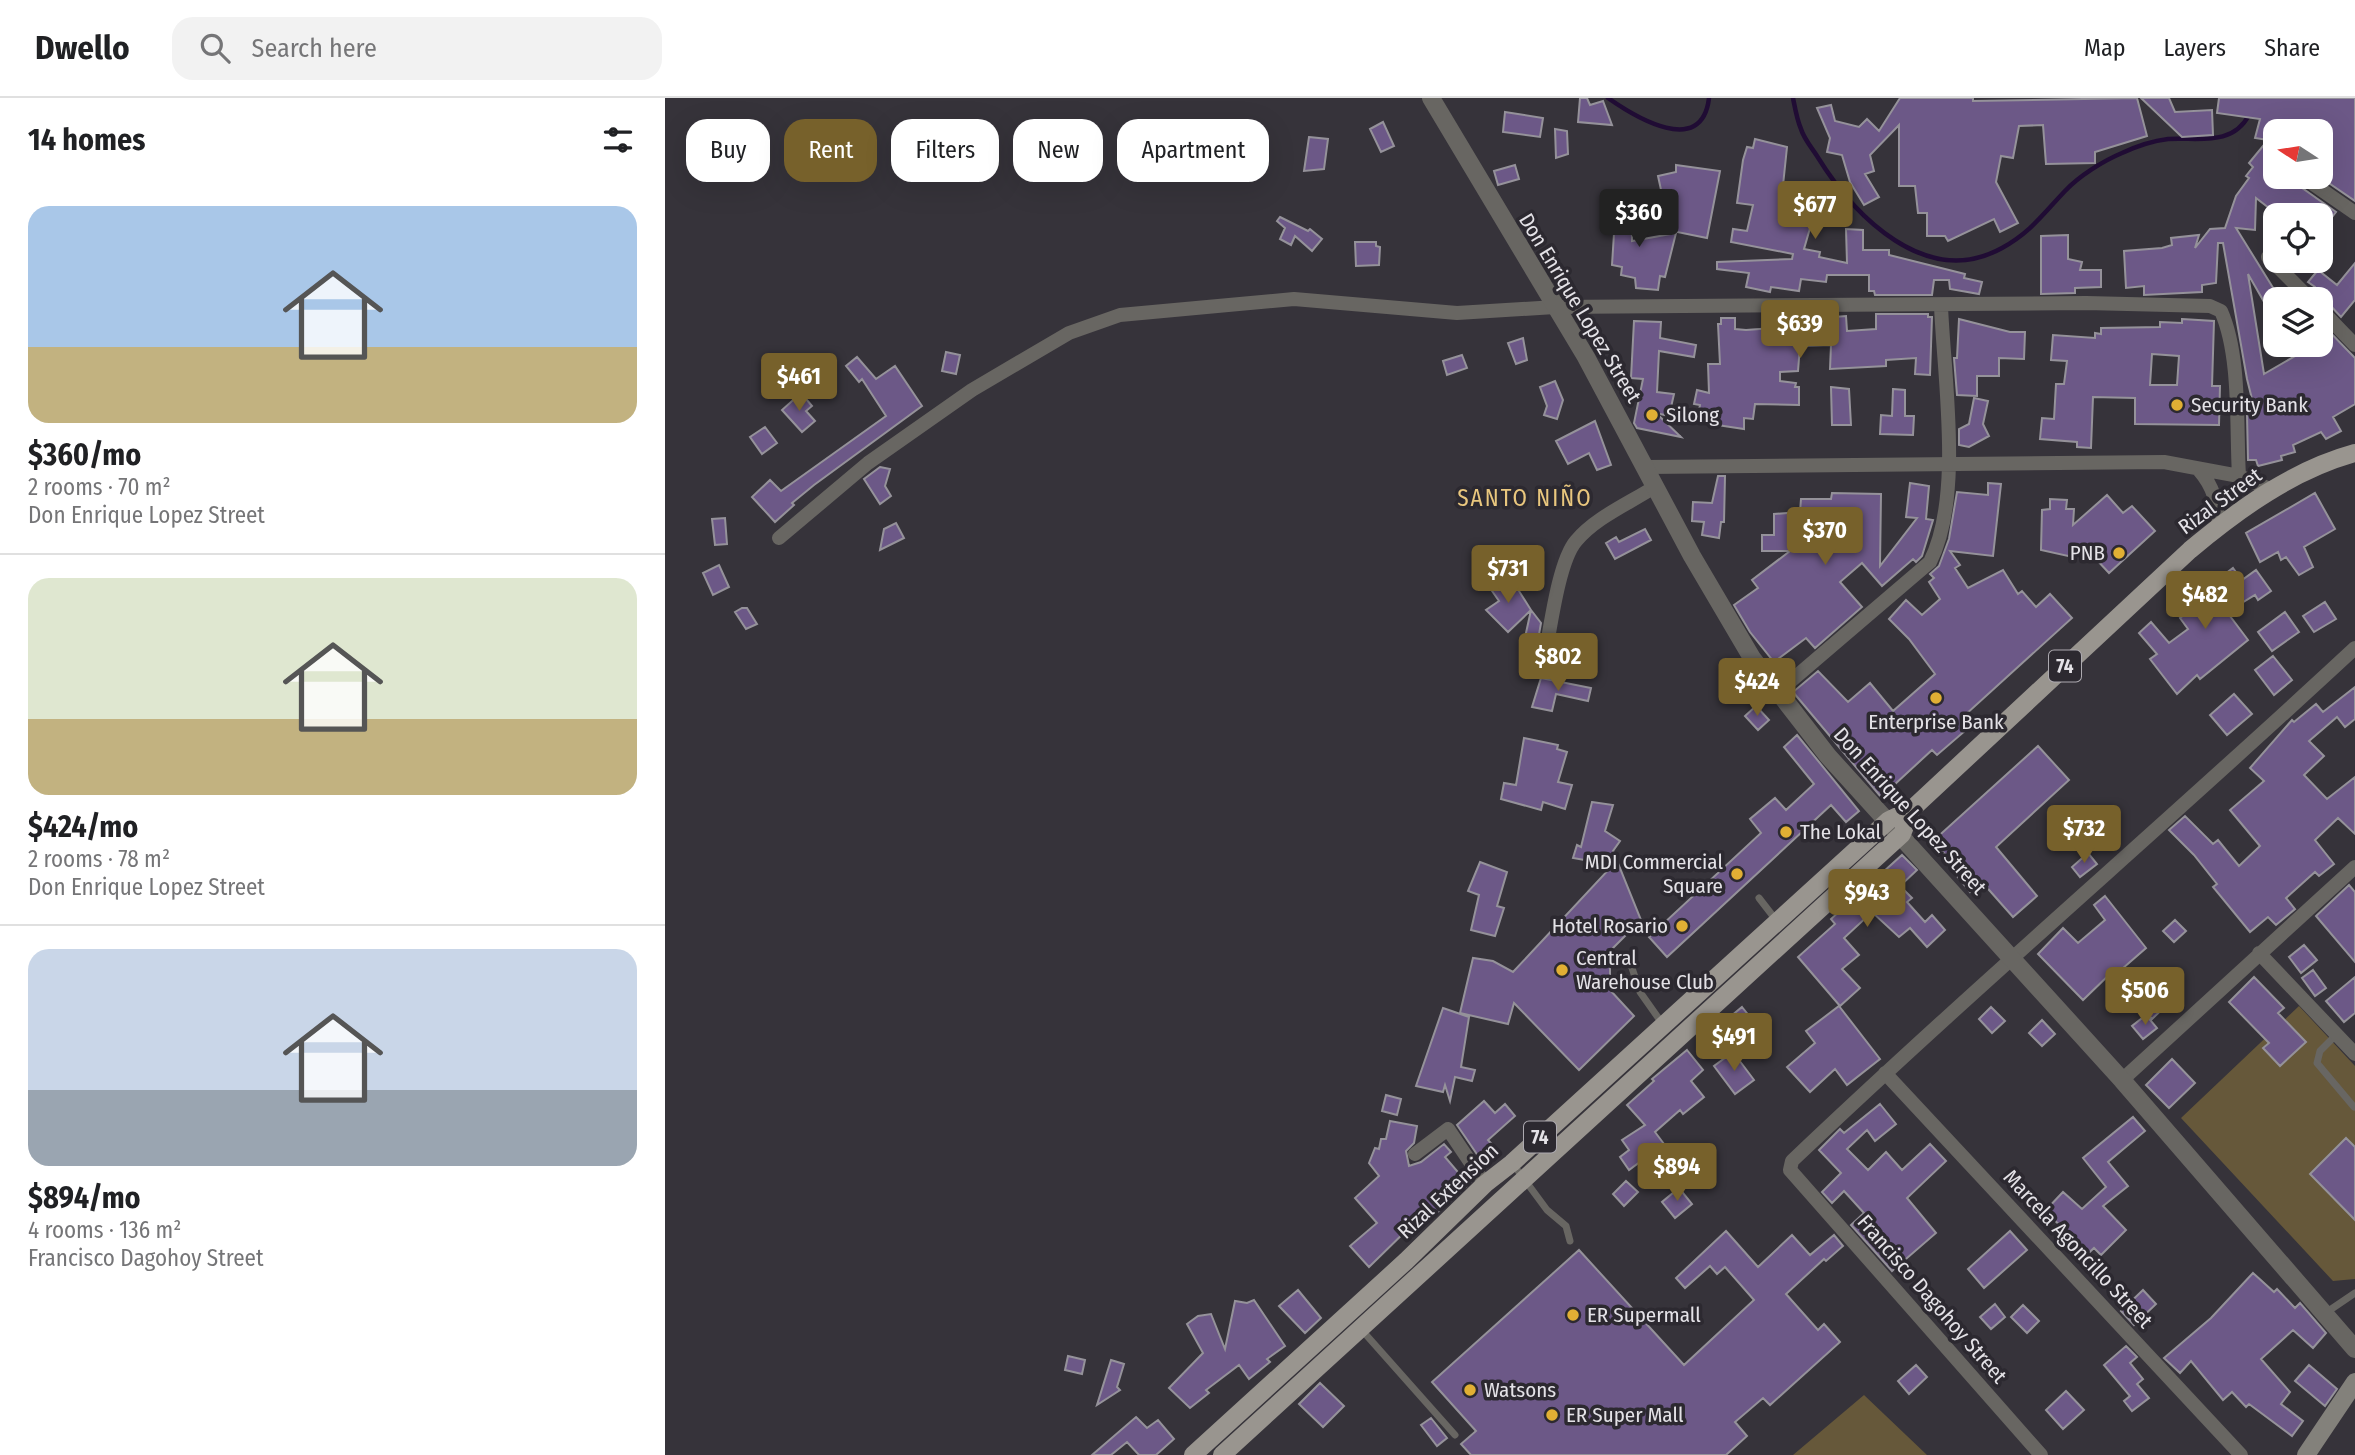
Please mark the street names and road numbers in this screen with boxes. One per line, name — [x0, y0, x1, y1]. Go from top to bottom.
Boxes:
street label: Don Enrique Lopez Street — [1513, 209, 1647, 408]
street label: Rizal Street — [2173, 462, 2267, 540]
road number: 74 — [2049, 650, 2081, 681]
street label: Don Enrique Lopez Street — [1828, 722, 1992, 900]
road number: 74 — [1524, 1121, 1556, 1152]
street label: Rizal Extension — [1392, 1138, 1504, 1244]
street label: Marcela Agoncillo Street — [1998, 1164, 2158, 1334]
street label: Francisco Dagohoy Street — [1852, 1209, 2012, 1389]

